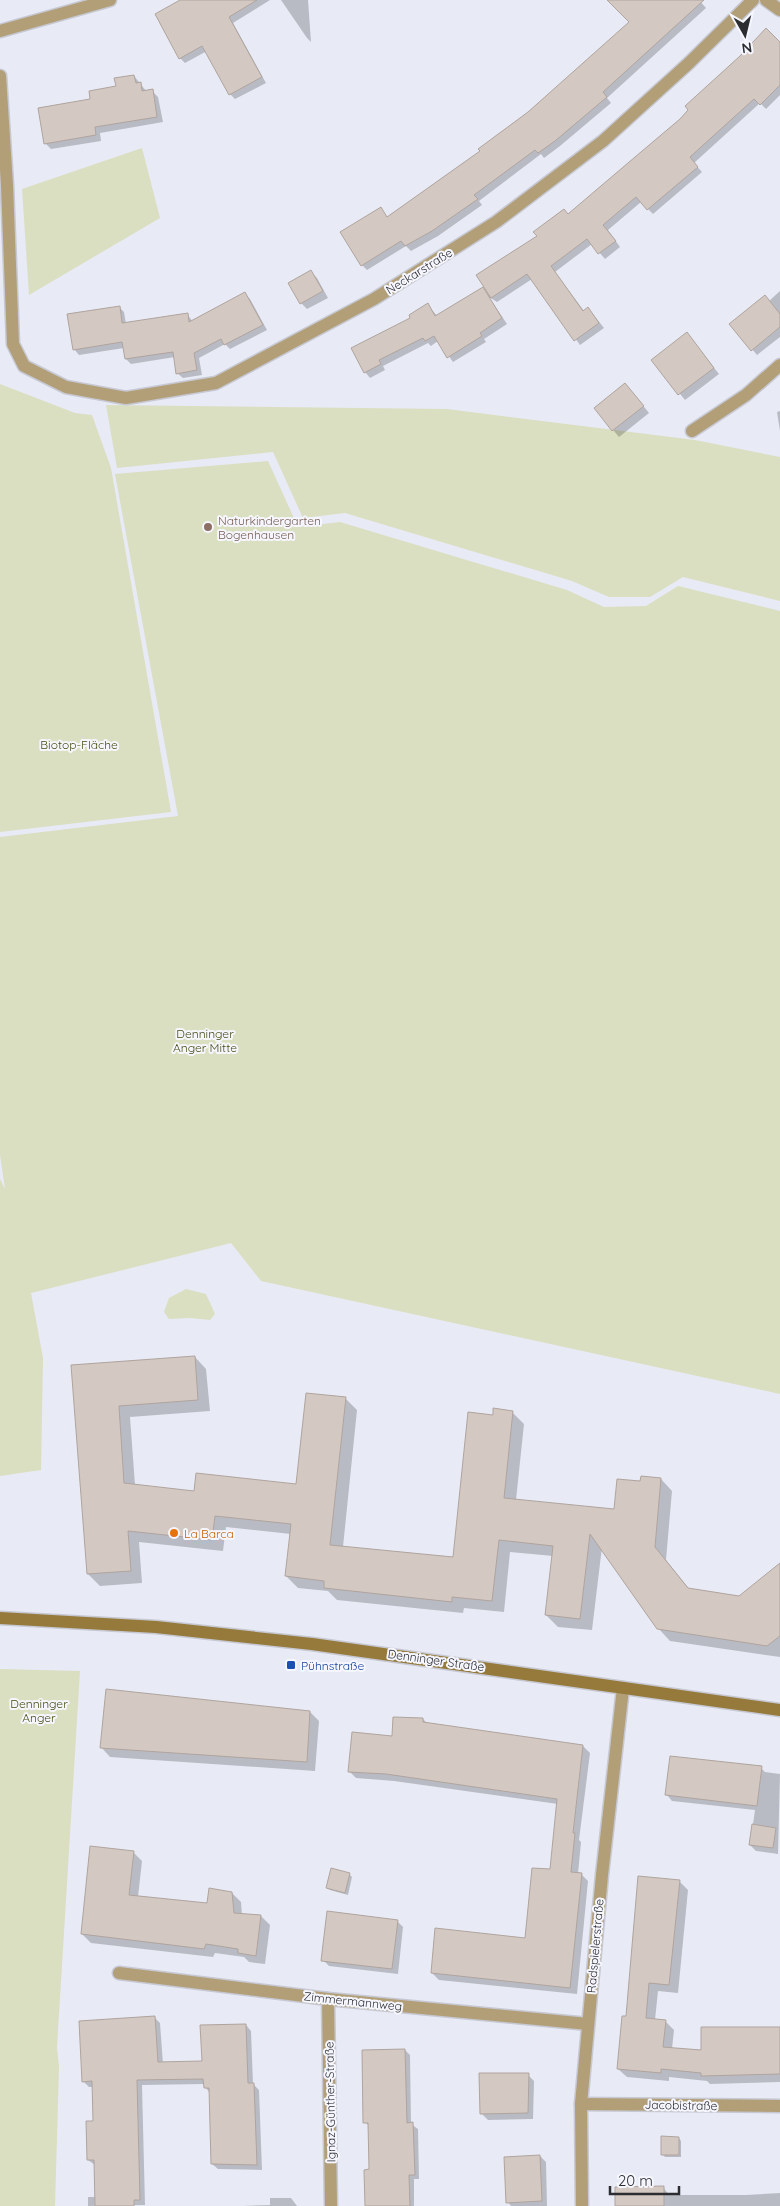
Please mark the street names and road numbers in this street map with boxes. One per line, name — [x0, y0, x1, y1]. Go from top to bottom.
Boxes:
street label: Neckarstraße — [383, 245, 455, 297]
street label: Denninger Straße — [387, 1646, 485, 1674]
street label: Radspielerstraße — [583, 1898, 607, 1994]
street label: Zimmermannweg — [303, 1988, 403, 2014]
street label: Ignaz-Günther-Straße — [321, 2041, 339, 2163]
street label: Jacobistraße — [644, 2097, 718, 2113]

